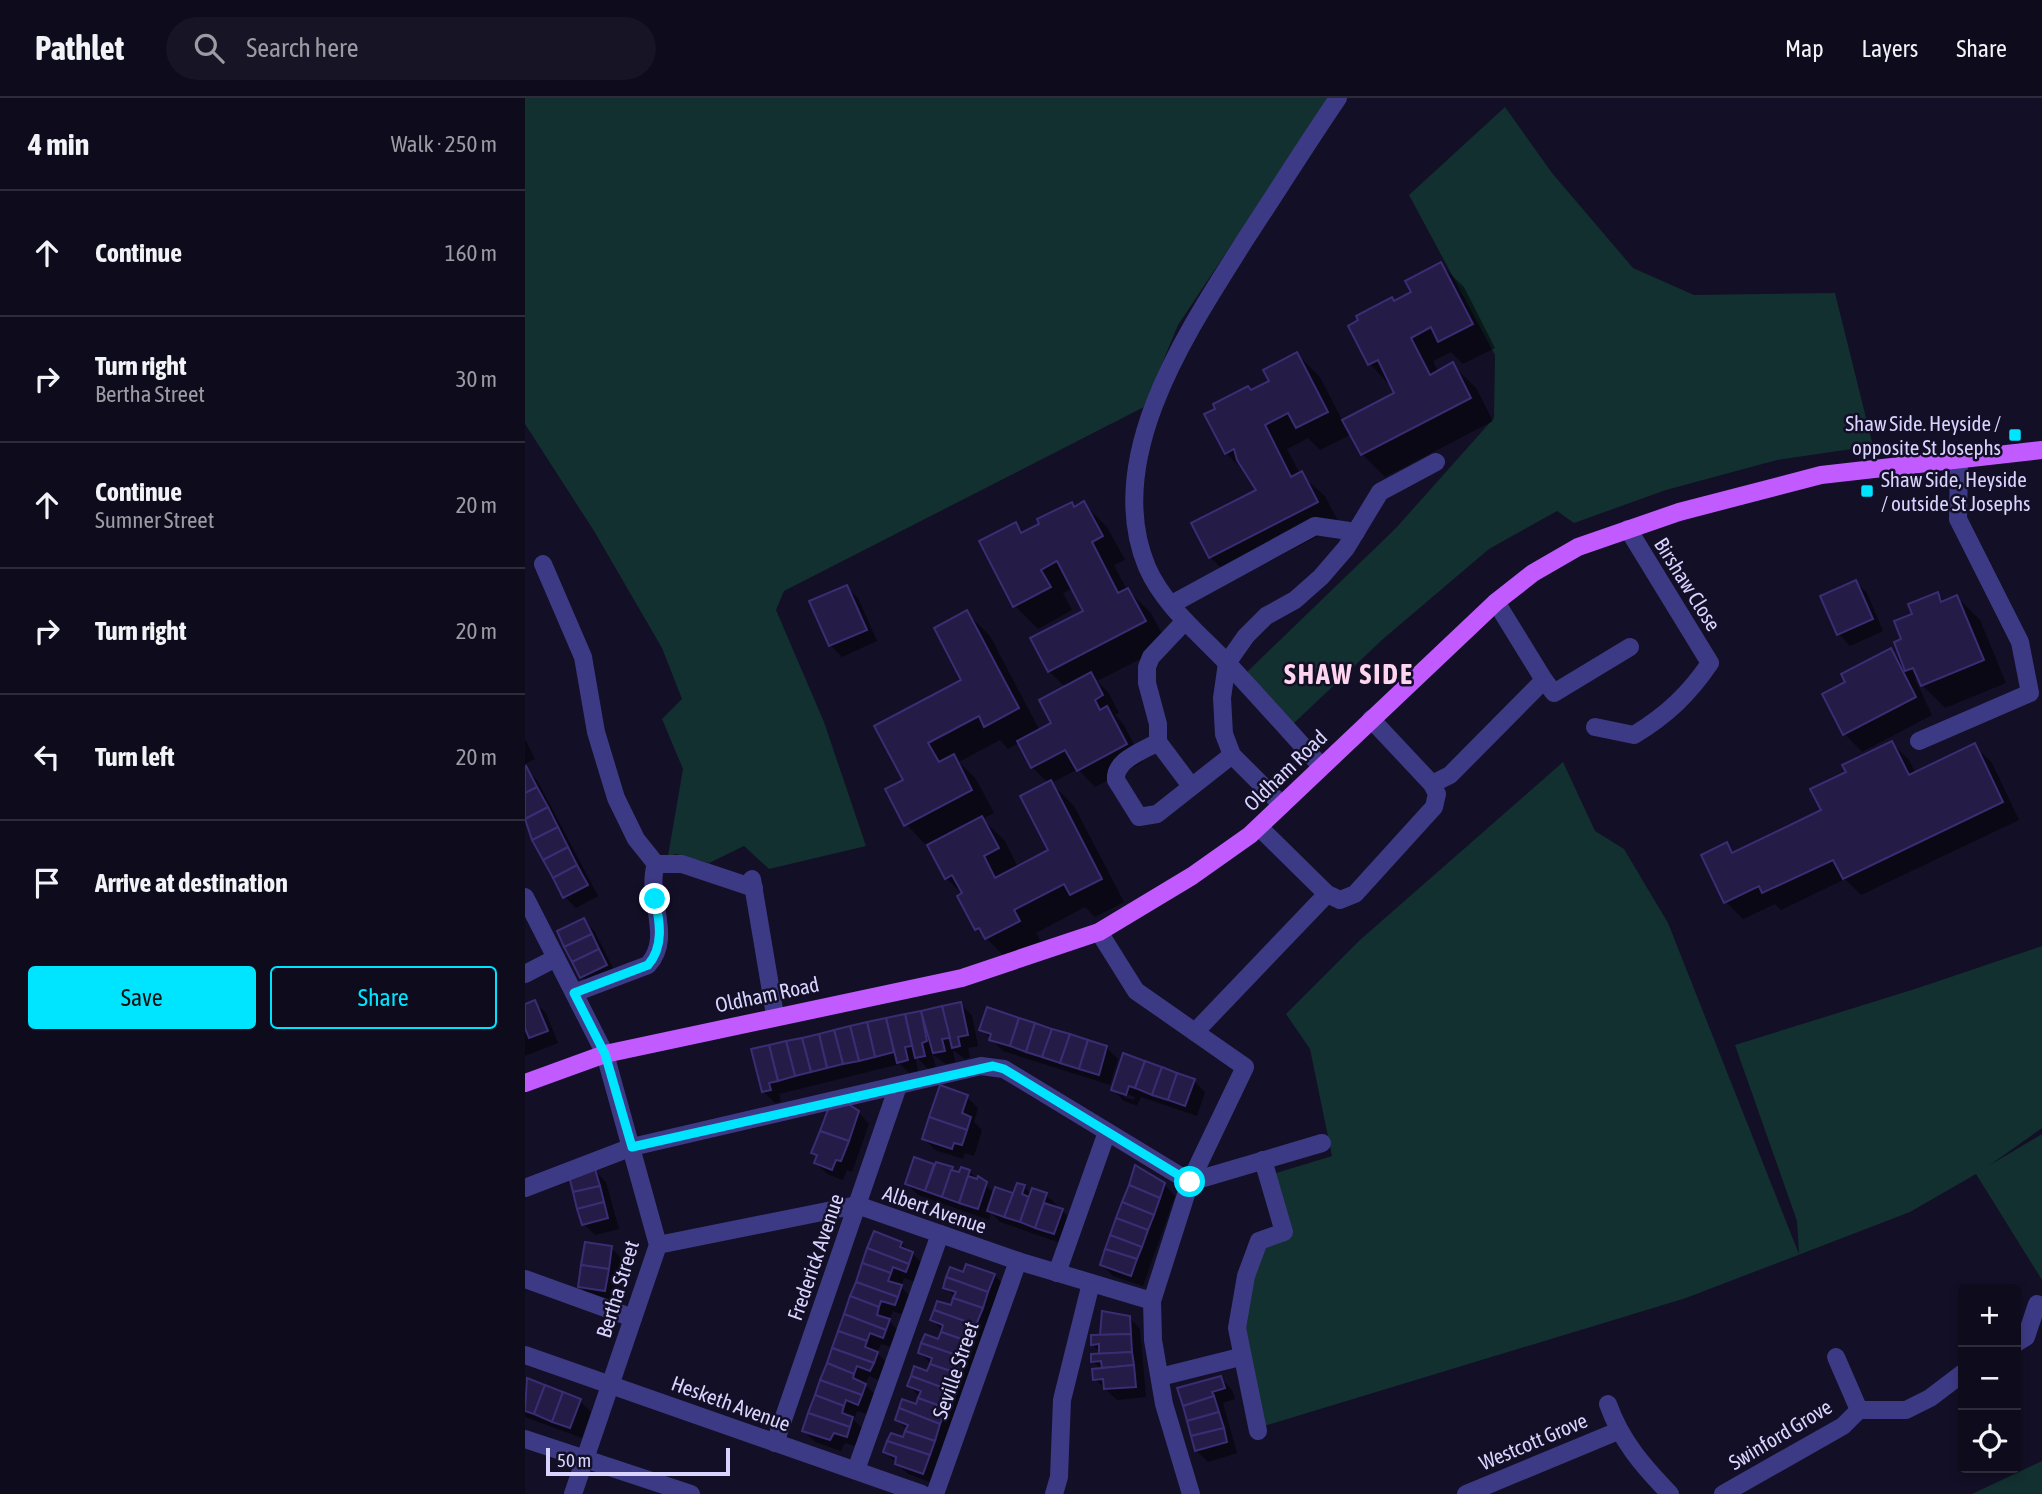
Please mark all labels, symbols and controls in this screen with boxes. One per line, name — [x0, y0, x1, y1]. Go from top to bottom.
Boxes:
search box — [166, 17, 656, 80]
text: Pathlet — [35, 29, 124, 67]
icon: search — [190, 29, 228, 67]
text: Search here — [246, 33, 358, 63]
text: Map — [1785, 35, 1824, 62]
text: Layers — [1862, 35, 1918, 62]
text: Share — [1956, 35, 2007, 62]
text: 4 min — [28, 127, 89, 161]
text: Walk · 250 m — [391, 131, 497, 157]
icon: ahead — [28, 234, 66, 272]
text: Continue — [95, 238, 182, 268]
text: 160 m — [445, 240, 497, 266]
text: Turn right — [95, 351, 186, 381]
icon: right — [28, 360, 66, 398]
text: 30 m — [456, 366, 497, 392]
text: Bertha Street — [95, 381, 205, 407]
place label: Shaw Side. Heyside / opposite St Josephs — [1845, 411, 2001, 459]
marker: Shaw Side. Heyside / opposite St Josephs — [2007, 427, 2023, 443]
place label: Shaw Side, Heyside / outside St Josephs — [1881, 467, 2030, 515]
text: Continue — [95, 477, 182, 507]
marker: Shaw Side, Heyside / outside St Josephs — [1859, 483, 1875, 499]
icon: ahead — [28, 486, 66, 524]
text: 20 m — [456, 492, 497, 518]
text: Sumner Street — [95, 507, 214, 533]
street label: Birshaw Close — [1650, 533, 1726, 635]
icon: right — [28, 612, 66, 650]
text: Turn right — [95, 616, 186, 646]
text: 20 m — [456, 618, 497, 644]
district label: SHAW SIDE — [1284, 658, 1414, 690]
street label: Oldham Road — [1239, 725, 1331, 815]
icon: left — [28, 738, 66, 776]
text: Turn left — [95, 742, 175, 772]
text: 20 m — [456, 744, 497, 770]
icon: arrive — [28, 864, 66, 902]
text: Arrive at destination — [95, 868, 288, 898]
route end — [639, 883, 670, 914]
button: Save — [28, 966, 256, 1029]
button: Share — [270, 966, 497, 1029]
street label: Oldham Road — [713, 971, 821, 1017]
route start — [1174, 1166, 1205, 1197]
street label: Albert Avenue — [880, 1180, 990, 1238]
street label: Frederick Avenue — [782, 1191, 848, 1323]
street label: Bertha Street — [591, 1237, 643, 1341]
map controls — [1958, 1284, 2021, 1473]
button: + — [1958, 1284, 2021, 1347]
street label: Seville Street — [927, 1318, 983, 1422]
button: − — [1958, 1347, 2021, 1410]
street label: Hesketh Avenue — [668, 1370, 794, 1436]
street label: Swinford Grove — [1724, 1394, 1836, 1474]
street label: Westcott Grove — [1475, 1407, 1591, 1475]
button: locate — [1958, 1410, 2021, 1473]
scale bar — [546, 1445, 730, 1477]
text: 50 m — [557, 1449, 591, 1471]

